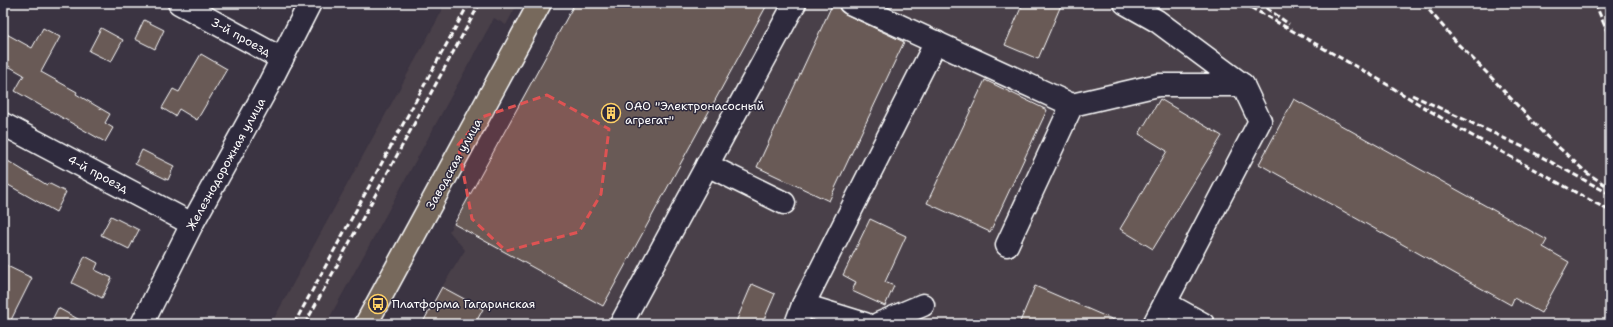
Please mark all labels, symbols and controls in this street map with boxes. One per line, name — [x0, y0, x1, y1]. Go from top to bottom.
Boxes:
street label: 3-й проезд — [208, 14, 274, 60]
street label: Железнодорожная улица — [183, 94, 269, 233]
place label: ОАО "Электронасосный агрегат" — [625, 98, 764, 128]
building icon: ОАО "Электронасосный агрегат" — [600, 102, 622, 124]
street label: Заводская улица — [422, 115, 486, 212]
street label: 4-й проезд — [65, 151, 131, 197]
bus stop icon: Платформа Гагаринская — [367, 293, 389, 315]
place label: Платформа Гагаринская — [392, 296, 535, 312]

